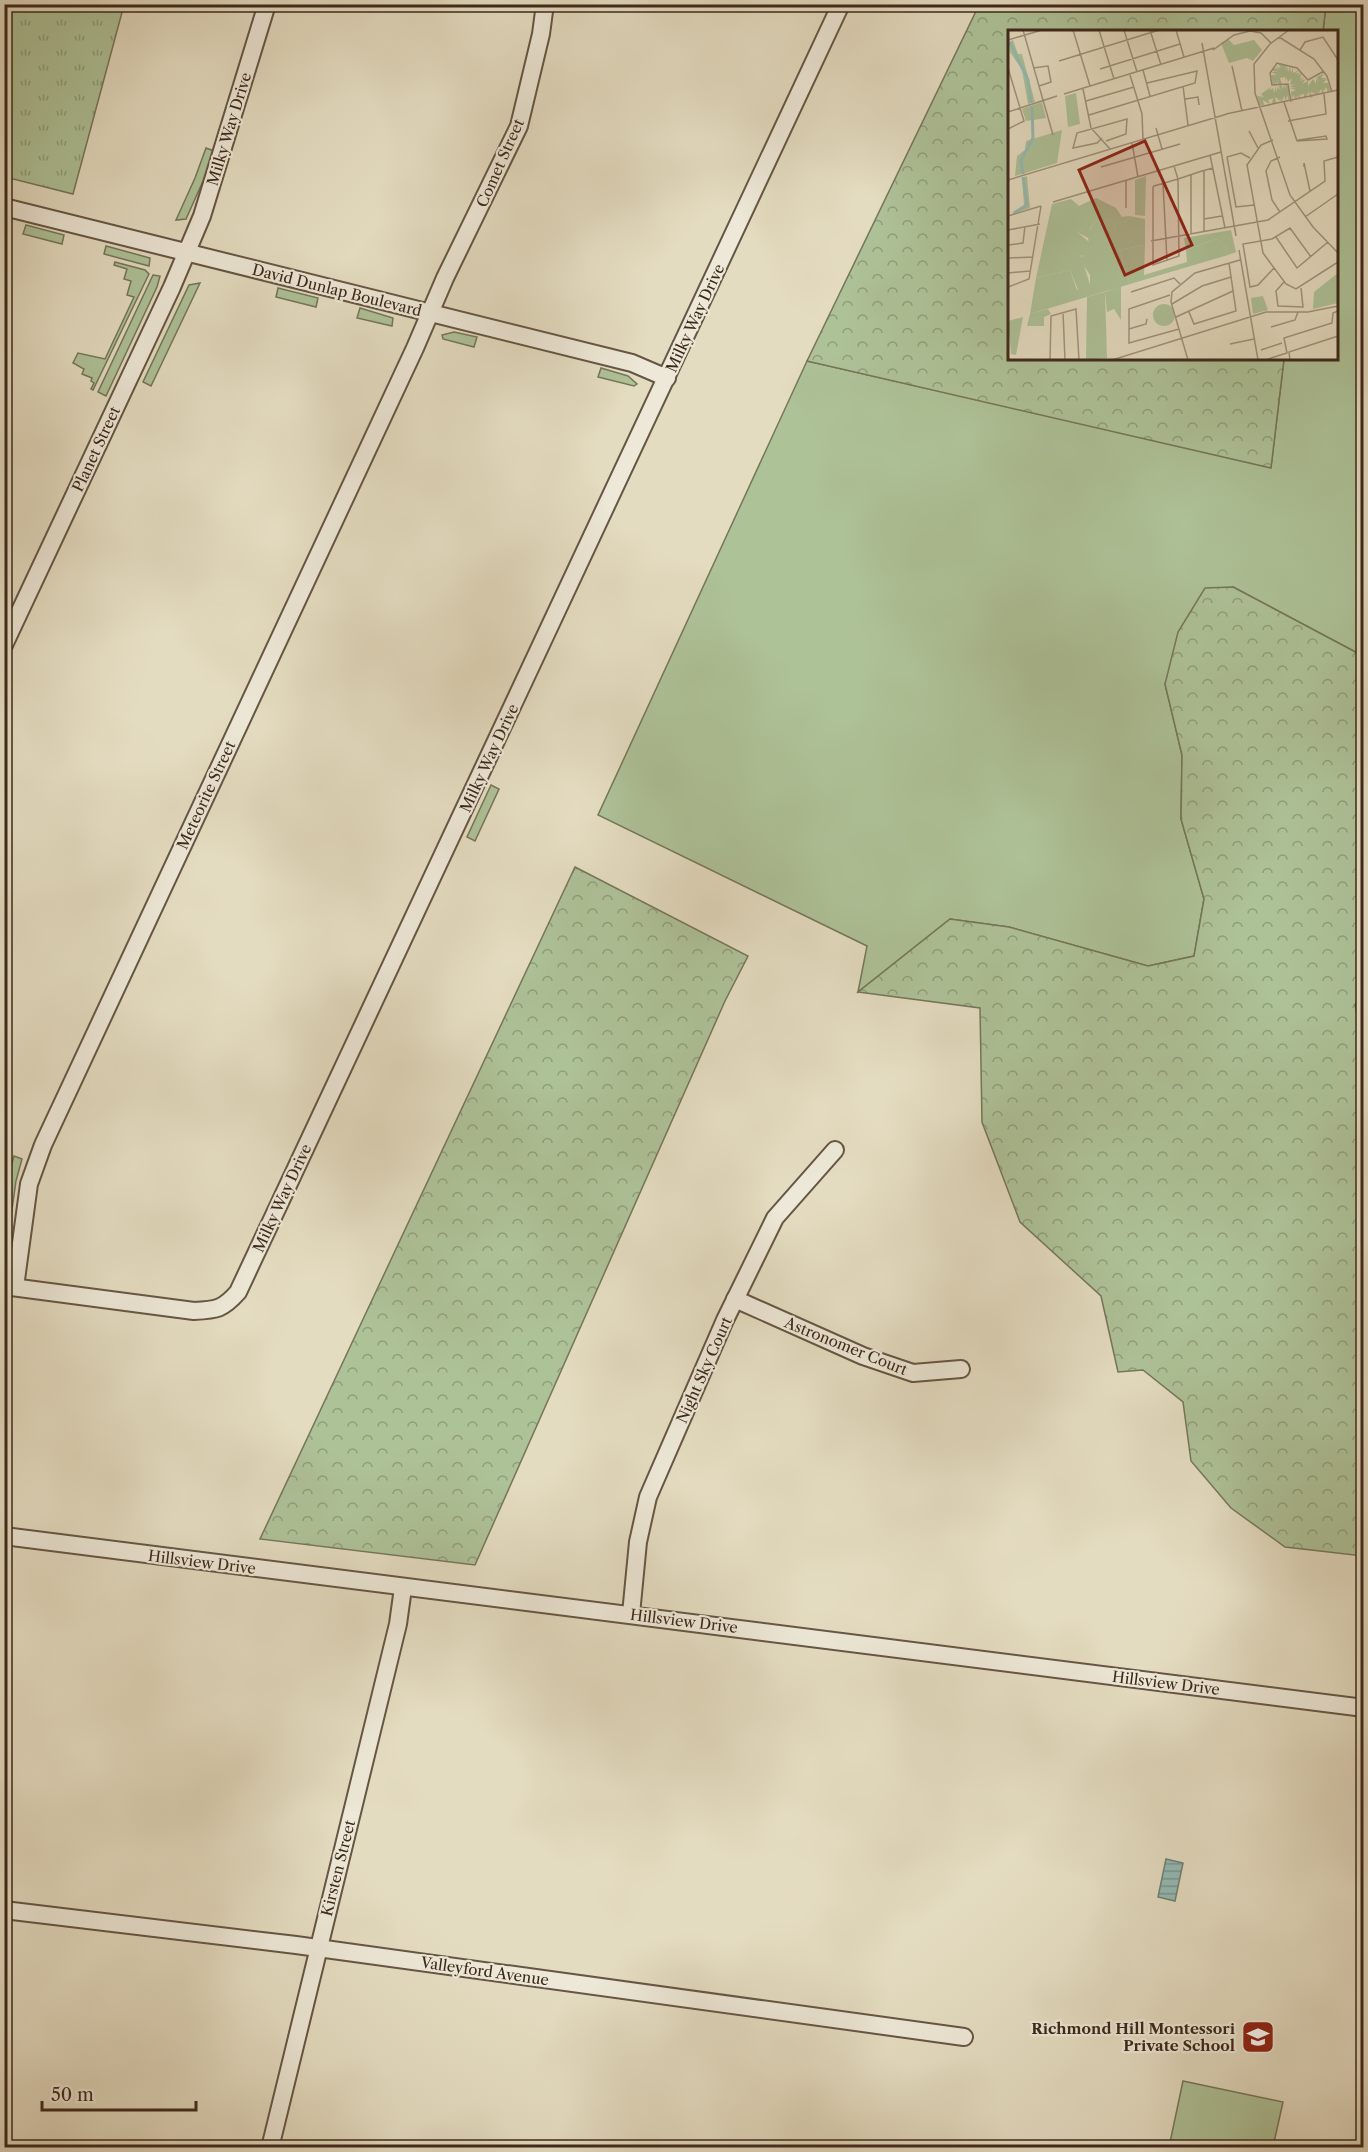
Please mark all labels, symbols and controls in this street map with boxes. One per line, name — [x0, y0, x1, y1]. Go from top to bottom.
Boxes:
inset map — [1008, 30, 1338, 360]
street label: Milky Way Drive — [203, 70, 255, 188]
street label: Comet Street — [472, 115, 528, 210]
street label: David Dunlap Boulevard — [250, 260, 424, 320]
street label: Milky Way Drive — [662, 261, 728, 375]
street label: Planet Street — [68, 403, 124, 495]
street label: Milky Way Drive — [456, 701, 522, 815]
street label: Meteorite Street — [173, 737, 240, 852]
street label: Milky Way Drive — [249, 1141, 315, 1255]
street label: Astronomer Court — [781, 1312, 911, 1380]
street label: Night Sky Court — [672, 1313, 736, 1426]
street label: Hillsview Drive — [147, 1546, 257, 1578]
street label: Hillsview Drive — [629, 1605, 739, 1637]
street label: Hillsview Drive — [1111, 1667, 1221, 1699]
street label: Kirsten Street — [317, 1817, 359, 1918]
street label: Valleyford Avenue — [419, 1952, 550, 1989]
place label: Richmond Hill Montessori Private School — [1031, 2019, 1236, 2055]
school or university icon: Richmond Hill Montessori Private School — [1240, 2019, 1276, 2055]
scale bar — [42, 2074, 196, 2112]
text: 50 m — [51, 2084, 94, 2106]

